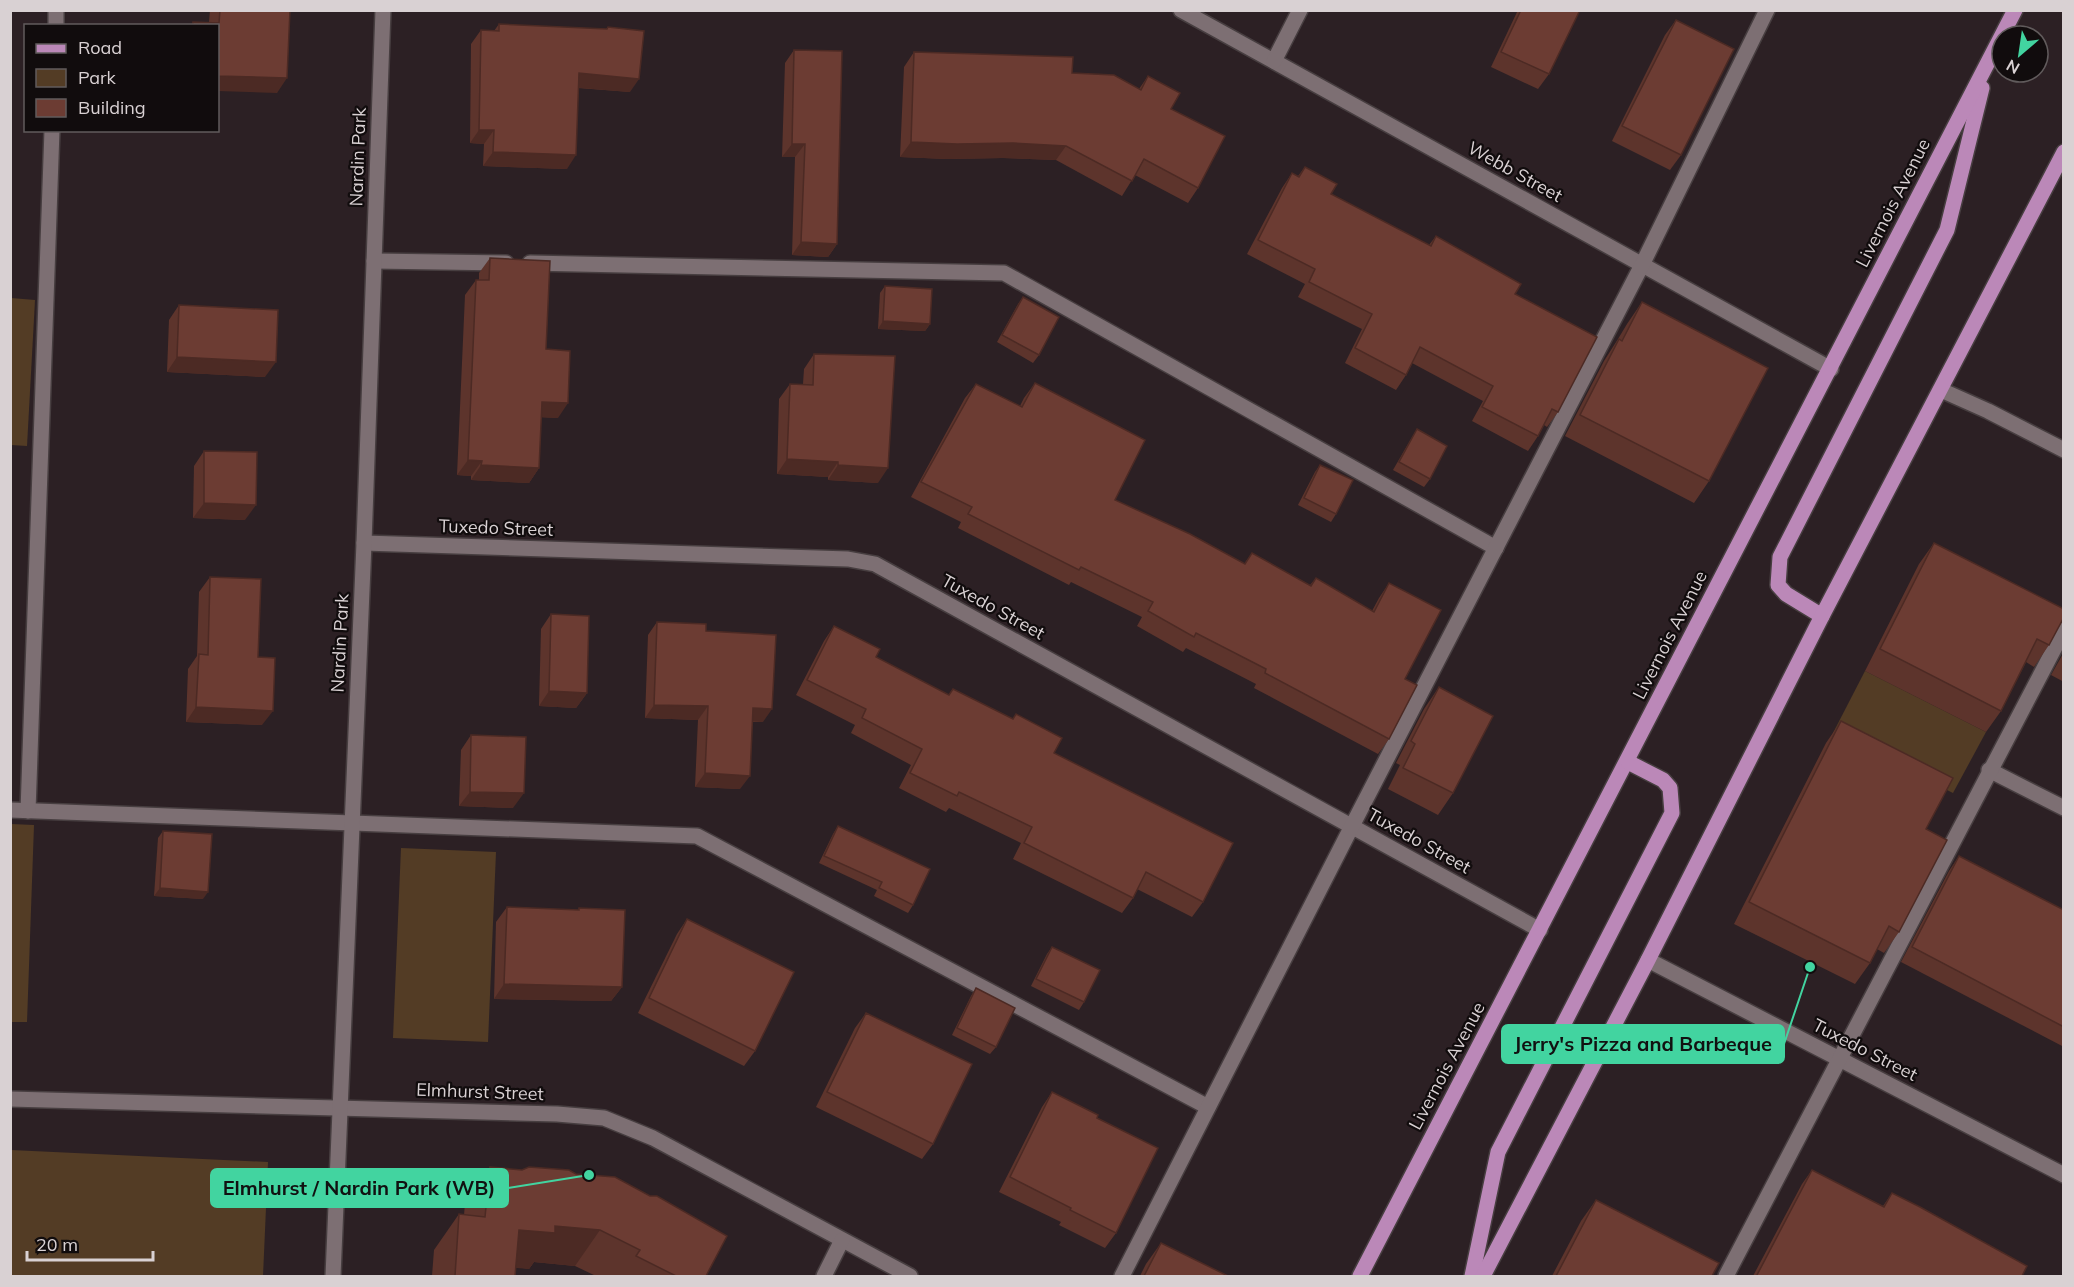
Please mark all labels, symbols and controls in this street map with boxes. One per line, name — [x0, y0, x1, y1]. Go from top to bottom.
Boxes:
legend — [24, 24, 219, 132]
north arrow — [1990, 24, 2050, 84]
text: Road — [78, 36, 122, 59]
text: N — [2003, 55, 2023, 79]
text: Park — [78, 66, 117, 89]
text: Building — [78, 96, 146, 119]
street label: Nardin Park — [344, 106, 371, 207]
street label: Livernois Avenue — [1850, 135, 1935, 271]
street label: Webb Street — [1464, 136, 1567, 207]
street label: Tuxedo Street — [438, 514, 554, 541]
street label: Livernois Avenue — [1627, 567, 1712, 703]
street label: Tuxedo Street — [937, 569, 1049, 644]
street label: Nardin Park — [325, 592, 354, 693]
street label: Tuxedo Street — [1363, 803, 1475, 878]
street label: Livernois Avenue — [1403, 998, 1490, 1134]
street label: Tuxedo Street — [1809, 1013, 1922, 1086]
callout: Jerry's Pizza and Barbeque — [1502, 1025, 1784, 1063]
text: Jerry's Pizza and Barbeque — [1514, 1031, 1772, 1056]
street label: Elmhurst Street — [416, 1078, 544, 1105]
callout: Elmhurst / Nardin Park (WB) — [211, 1169, 508, 1207]
text: Elmhurst / Nardin Park (WB) — [223, 1175, 495, 1200]
scale bar — [27, 1224, 153, 1262]
text: 20 m — [36, 1233, 78, 1256]

